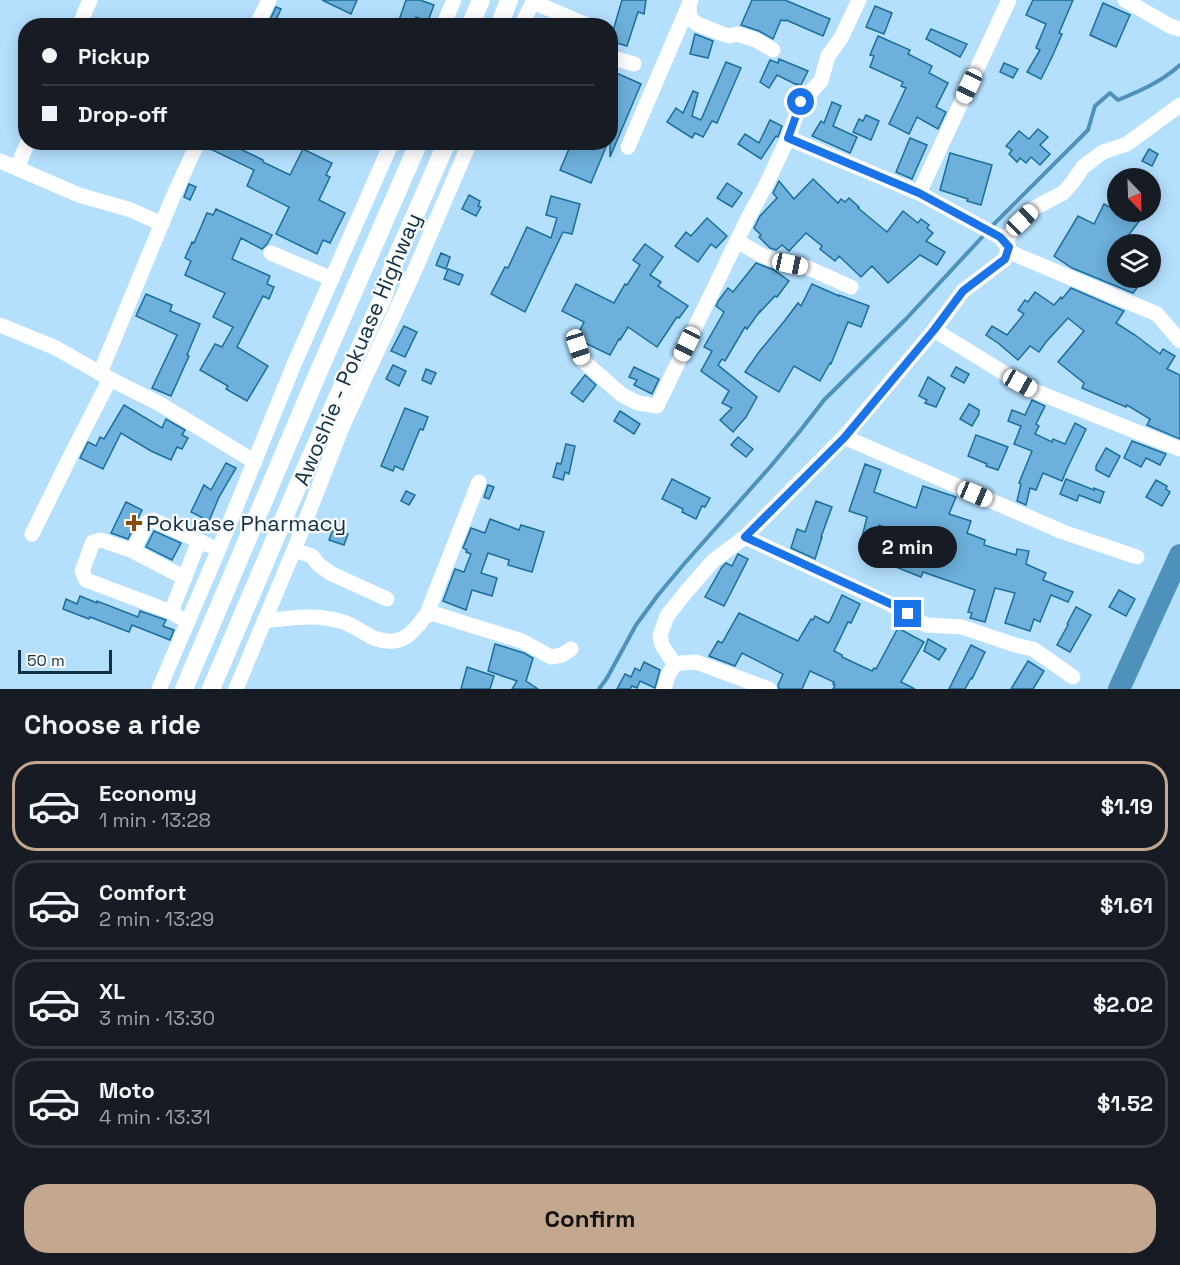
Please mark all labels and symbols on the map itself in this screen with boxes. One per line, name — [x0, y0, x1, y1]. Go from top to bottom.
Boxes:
car — [953, 66, 985, 106]
route start — [787, 88, 814, 115]
north arrow — [1107, 168, 1161, 222]
car — [1003, 201, 1041, 239]
street label: Awoshie - Pokuase Highway — [287, 208, 427, 490]
car — [771, 251, 809, 277]
car — [671, 324, 703, 364]
car — [564, 327, 592, 367]
car — [1000, 366, 1040, 400]
car — [955, 479, 995, 509]
place label: Pokuase Pharmacy — [146, 509, 346, 537]
marker: Pokuase Pharmacy — [127, 516, 141, 530]
callout: 2 min — [858, 527, 958, 569]
route end — [894, 600, 921, 627]
scale bar — [18, 647, 112, 674]

